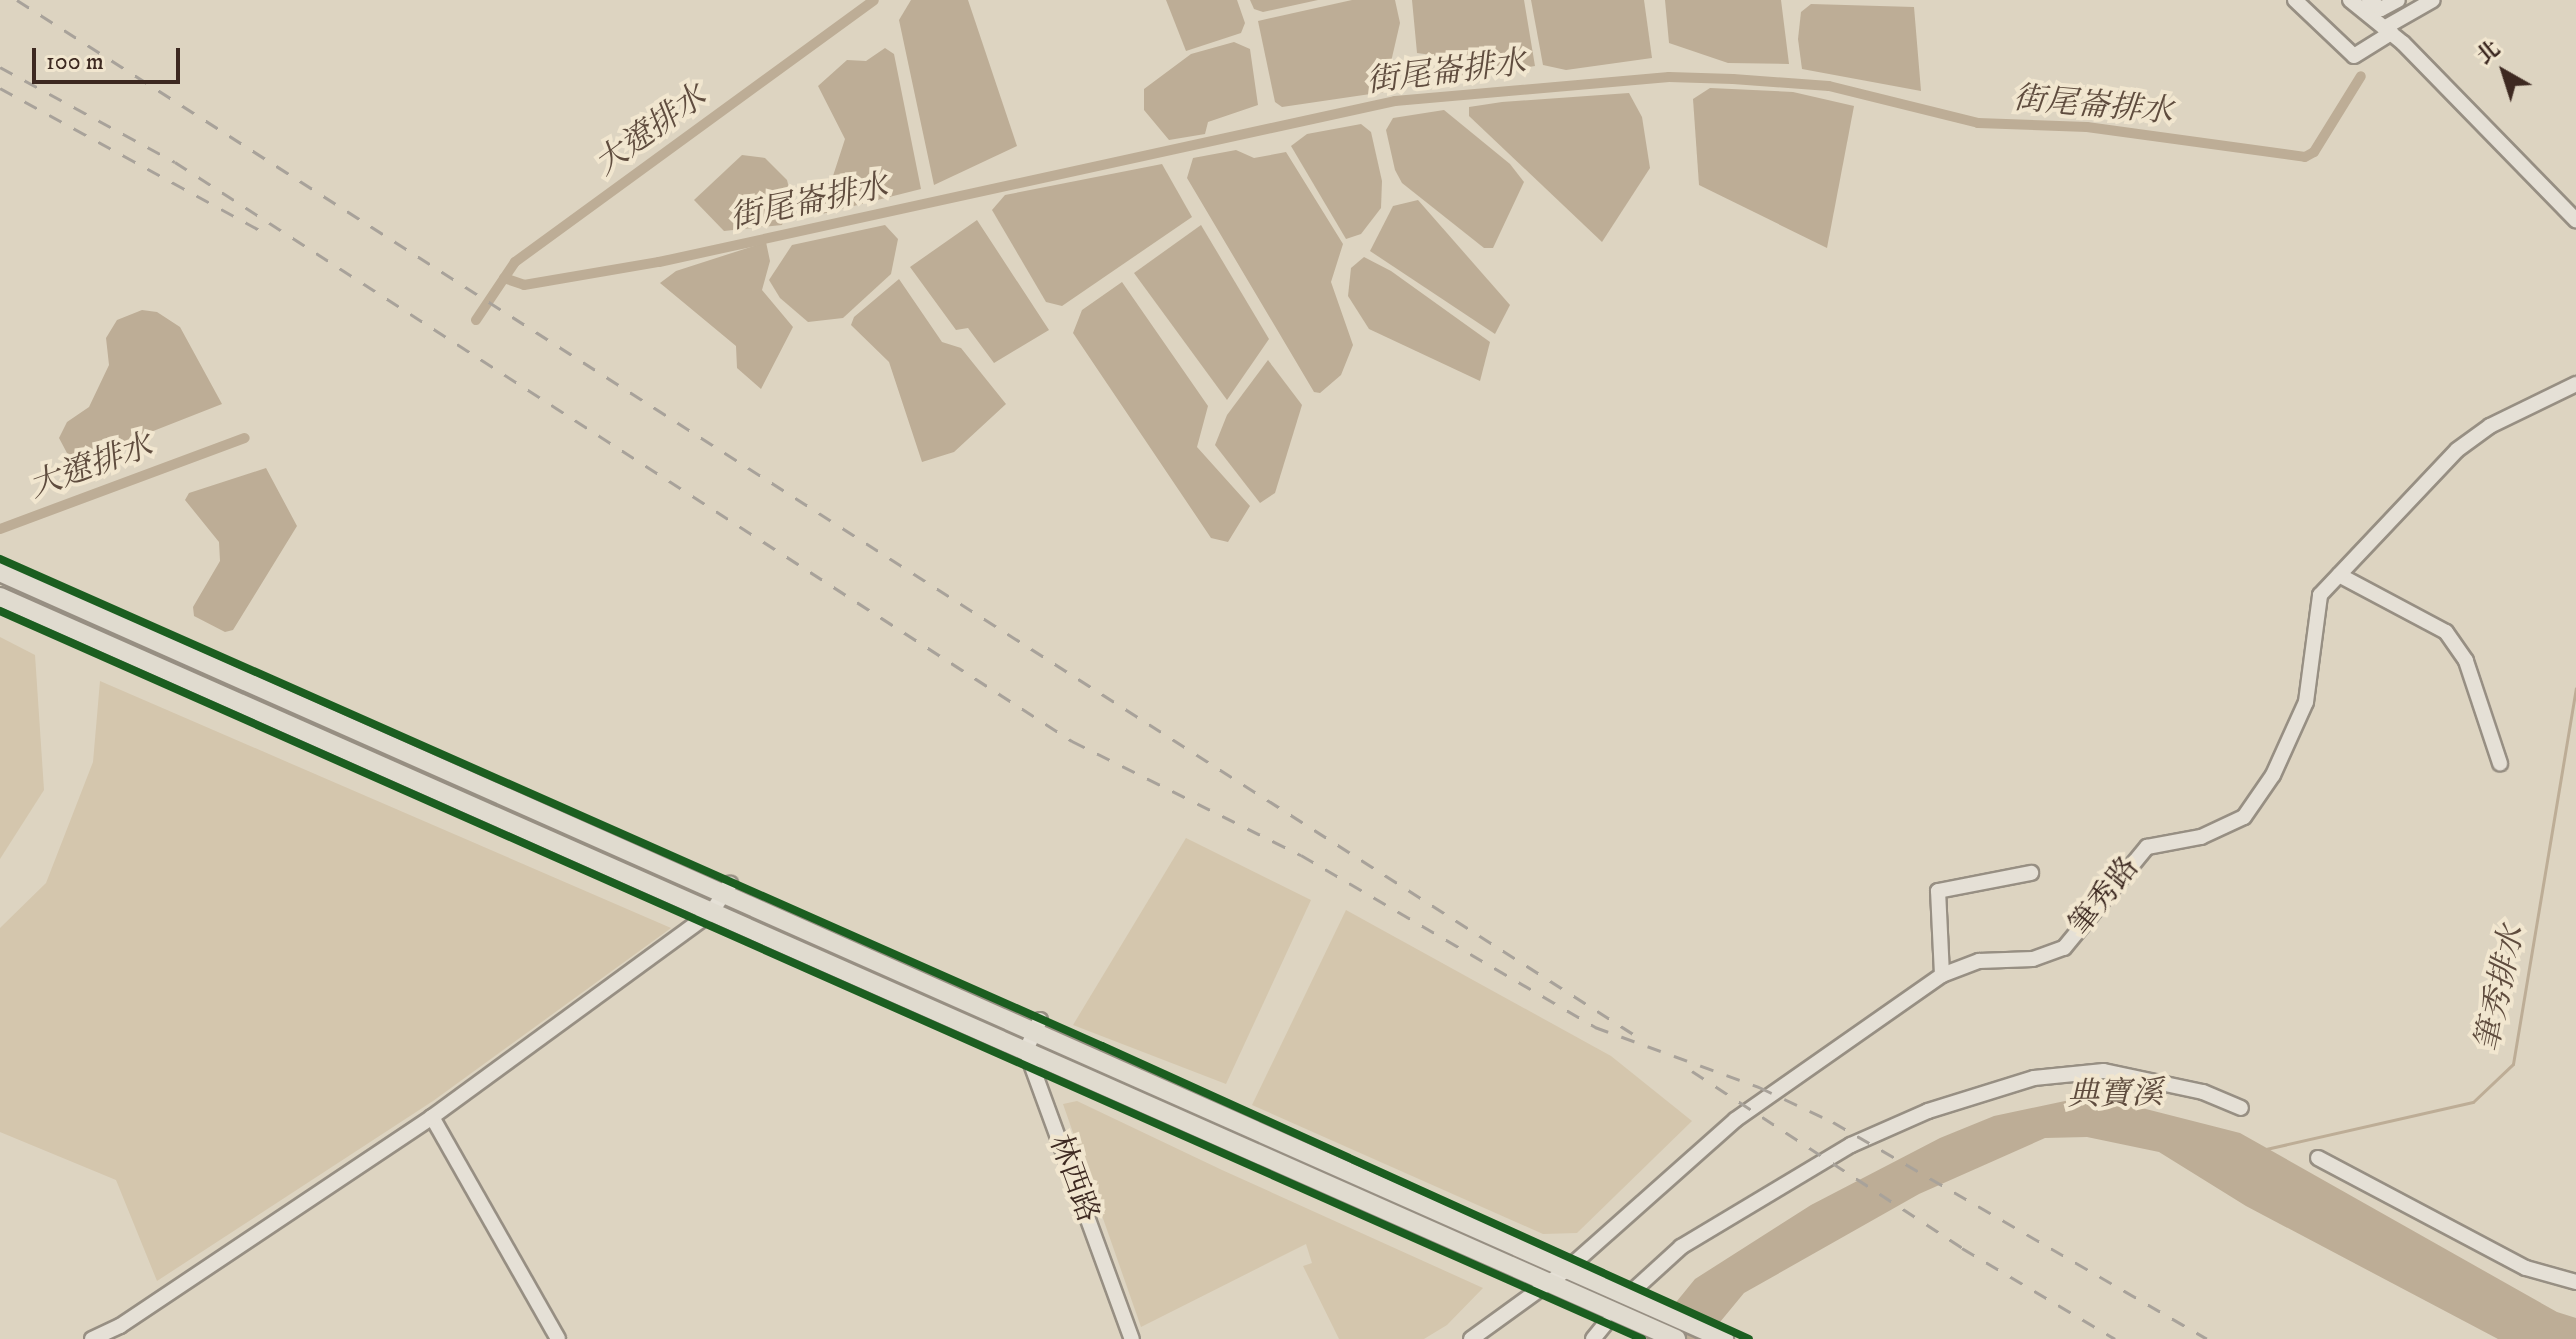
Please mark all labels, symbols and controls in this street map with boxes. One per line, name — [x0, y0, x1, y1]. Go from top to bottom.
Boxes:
scale bar — [36, 32, 184, 82]
north arrow — [2464, 32, 2544, 112]
text: 北 — [2472, 36, 2506, 70]
water label: 街尾崙排水 — [1364, 44, 1528, 102]
text: 100 m — [46, 47, 104, 77]
water label: 大遼排水 — [588, 78, 714, 184]
water label: 街尾崙排水 — [2012, 80, 2174, 132]
water label: 街尾崙排水 — [727, 168, 891, 238]
water label: 大遼排水 — [24, 427, 158, 507]
street label: 筆秀路 — [2063, 851, 2147, 943]
water label: 筆秀排水 — [2469, 922, 2533, 1056]
water label: 典寶溪 — [2067, 1075, 2163, 1115]
street label: 林西路 — [1041, 1131, 1105, 1227]

